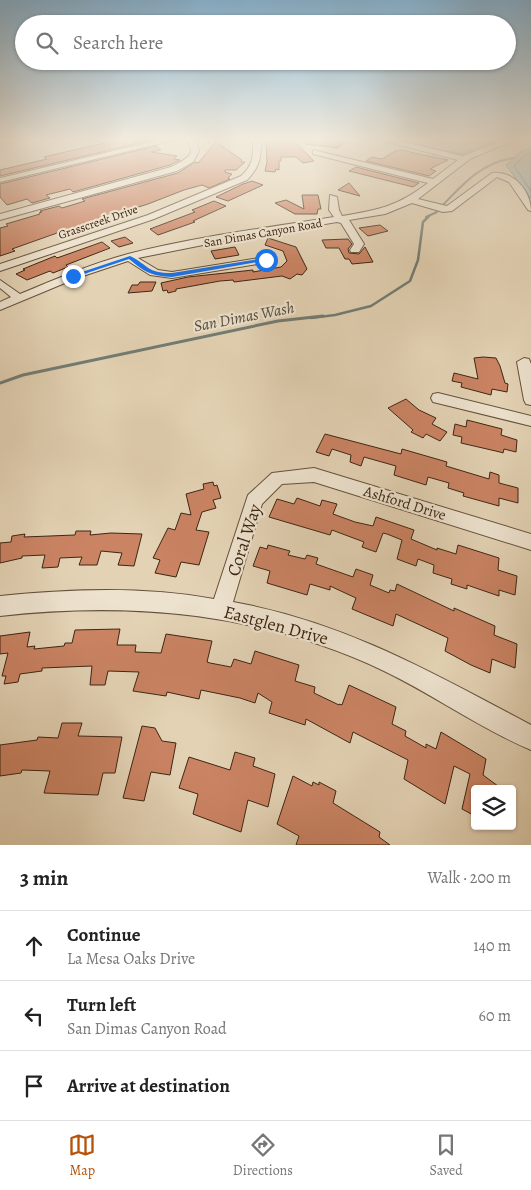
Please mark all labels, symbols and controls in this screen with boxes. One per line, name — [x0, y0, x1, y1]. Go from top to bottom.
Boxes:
search box — [15, 15, 516, 70]
icon: search — [33, 29, 61, 57]
text: Search here — [73, 30, 163, 56]
street label: Grasscreek Drive — [56, 201, 140, 243]
street label: San Dimas Canyon Road — [203, 215, 324, 251]
route start — [255, 249, 278, 272]
route end — [62, 265, 85, 288]
water label: San Dimas Wash — [192, 296, 296, 338]
street label: Ashford Drive — [360, 481, 449, 525]
street label: Coral Way — [221, 500, 267, 579]
street label: Eastglen Drive — [221, 600, 331, 650]
map controls — [471, 785, 516, 830]
button: layers — [471, 785, 516, 830]
text: 3 min — [20, 864, 68, 892]
text: Walk · 200 m — [427, 867, 511, 889]
text: Continue — [67, 922, 141, 948]
icon: ahead — [20, 932, 48, 960]
text: 140 m — [473, 935, 511, 957]
text: La Mesa Oaks Drive — [67, 948, 195, 970]
text: Turn left — [67, 992, 136, 1018]
icon: left — [20, 1002, 48, 1030]
text: 60 m — [479, 1005, 511, 1027]
text: San Dimas Canyon Road — [67, 1018, 227, 1040]
icon: arrive — [20, 1072, 48, 1100]
text: Arrive at destination — [67, 1073, 230, 1099]
tab: Map — [68, 1131, 96, 1180]
tab: Directions — [233, 1131, 293, 1180]
tab: Saved — [430, 1131, 463, 1180]

